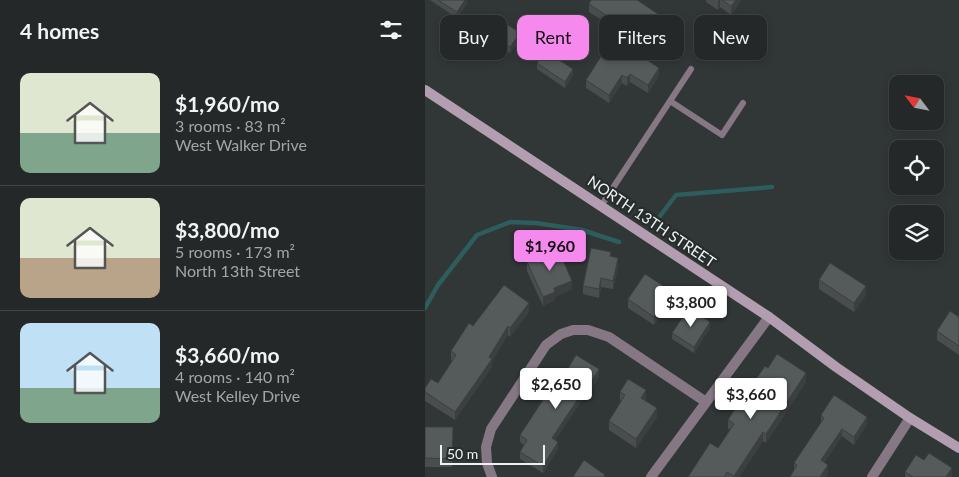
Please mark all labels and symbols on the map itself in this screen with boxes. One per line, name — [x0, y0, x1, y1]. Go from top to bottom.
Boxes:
north arrow — [889, 75, 944, 130]
street label: NORTH 13TH STREET — [584, 171, 720, 271]
pin: $1,960 — [509, 230, 591, 272]
pin: $3,800 — [650, 286, 732, 328]
pin: $2,650 — [515, 368, 597, 410]
pin: $3,660 — [710, 378, 792, 420]
scale bar — [440, 442, 545, 465]

